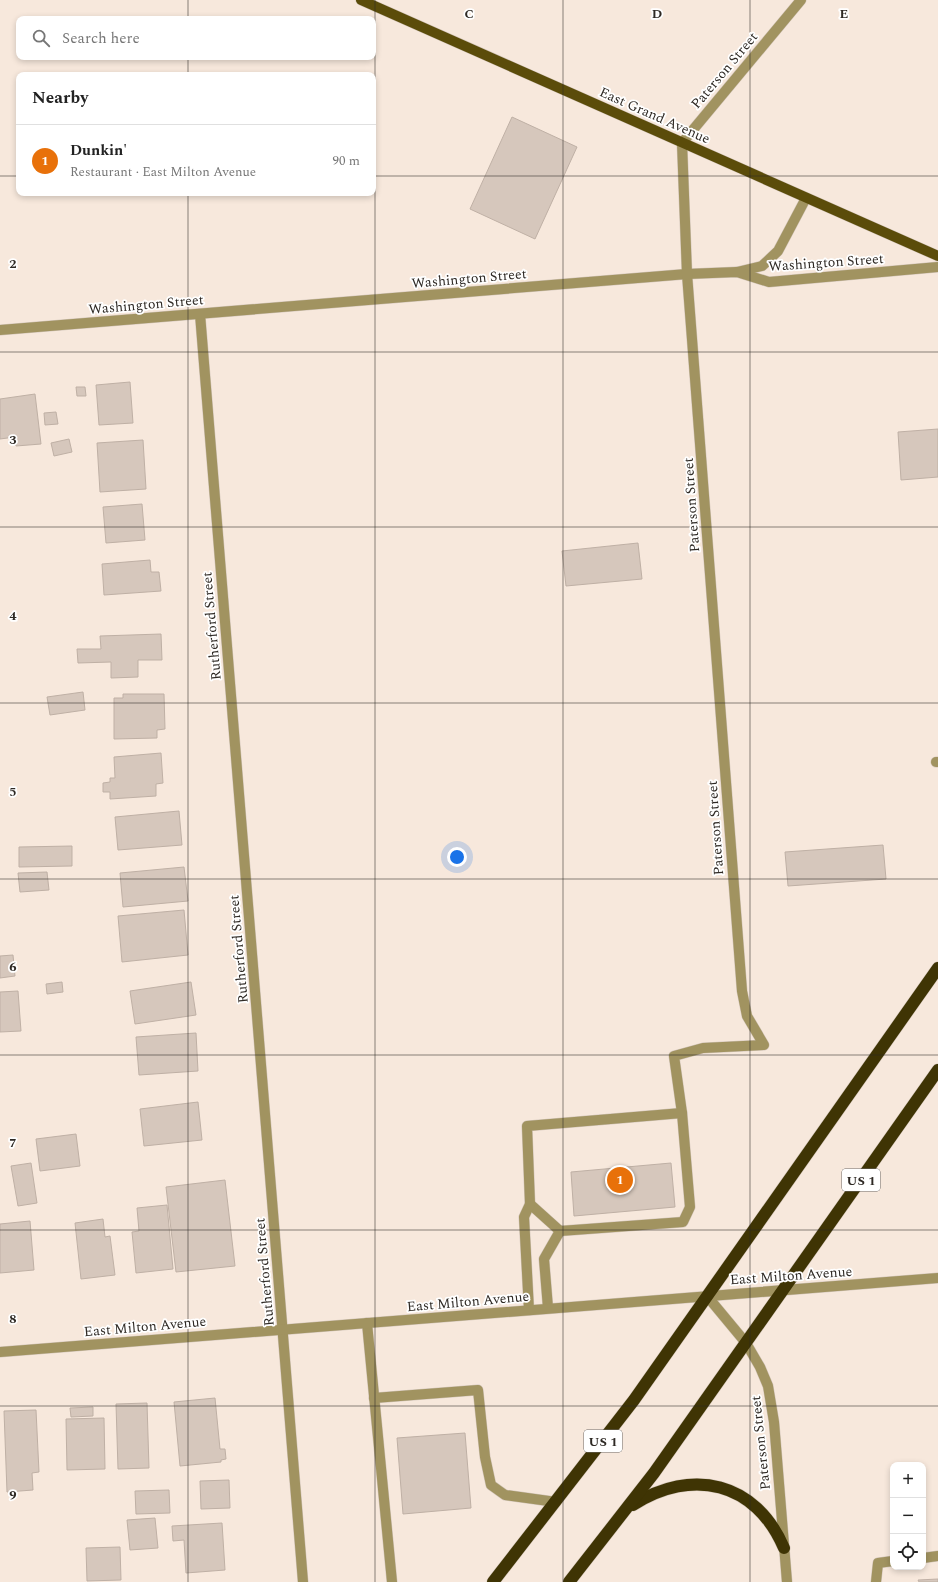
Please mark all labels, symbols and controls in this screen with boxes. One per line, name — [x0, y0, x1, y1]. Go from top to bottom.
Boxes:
text: C — [464, 4, 474, 24]
text: D — [652, 4, 662, 24]
text: E — [840, 4, 849, 24]
search box — [16, 16, 376, 60]
icon: search — [30, 27, 52, 49]
text: Search here — [62, 27, 140, 50]
street label: Paterson Street — [686, 27, 763, 113]
street label: East Grand Avenue — [596, 82, 714, 149]
text: Nearby — [32, 85, 88, 111]
text: Dunkin' — [70, 139, 127, 162]
text: 1 — [41, 151, 49, 171]
text: 90 m — [333, 151, 360, 171]
text: Restaurant · East Milton Avenue — [70, 162, 256, 182]
street label: Washington Street — [768, 248, 884, 277]
text: 2 — [9, 254, 17, 274]
street label: Washington Street — [411, 263, 527, 294]
street label: Washington Street — [88, 289, 204, 320]
text: 3 — [9, 430, 17, 450]
street label: Paterson Street — [678, 457, 705, 553]
street label: Rutherford Street — [196, 571, 227, 681]
text: 4 — [9, 606, 17, 626]
street label: Paterson Street — [702, 780, 729, 876]
text: 5 — [9, 782, 17, 802]
your location — [447, 847, 467, 867]
street label: Rutherford Street — [223, 894, 254, 1004]
text: 6 — [9, 957, 17, 977]
text: 7 — [9, 1133, 17, 1153]
pin: 1 — [607, 1165, 633, 1195]
road number: US 1 — [842, 1169, 880, 1191]
street label: Rutherford Street — [249, 1217, 280, 1327]
street label: East Milton Avenue — [729, 1261, 853, 1290]
street label: East Milton Avenue — [406, 1286, 530, 1317]
text: 8 — [9, 1309, 17, 1329]
street label: East Milton Avenue — [83, 1311, 207, 1342]
street label: Paterson Street — [745, 1395, 776, 1491]
road number: US 1 — [584, 1430, 622, 1452]
map controls — [890, 1462, 926, 1570]
button: + — [890, 1462, 926, 1498]
text: 9 — [9, 1485, 17, 1505]
button: − — [890, 1498, 926, 1534]
button: locate — [890, 1534, 926, 1570]

